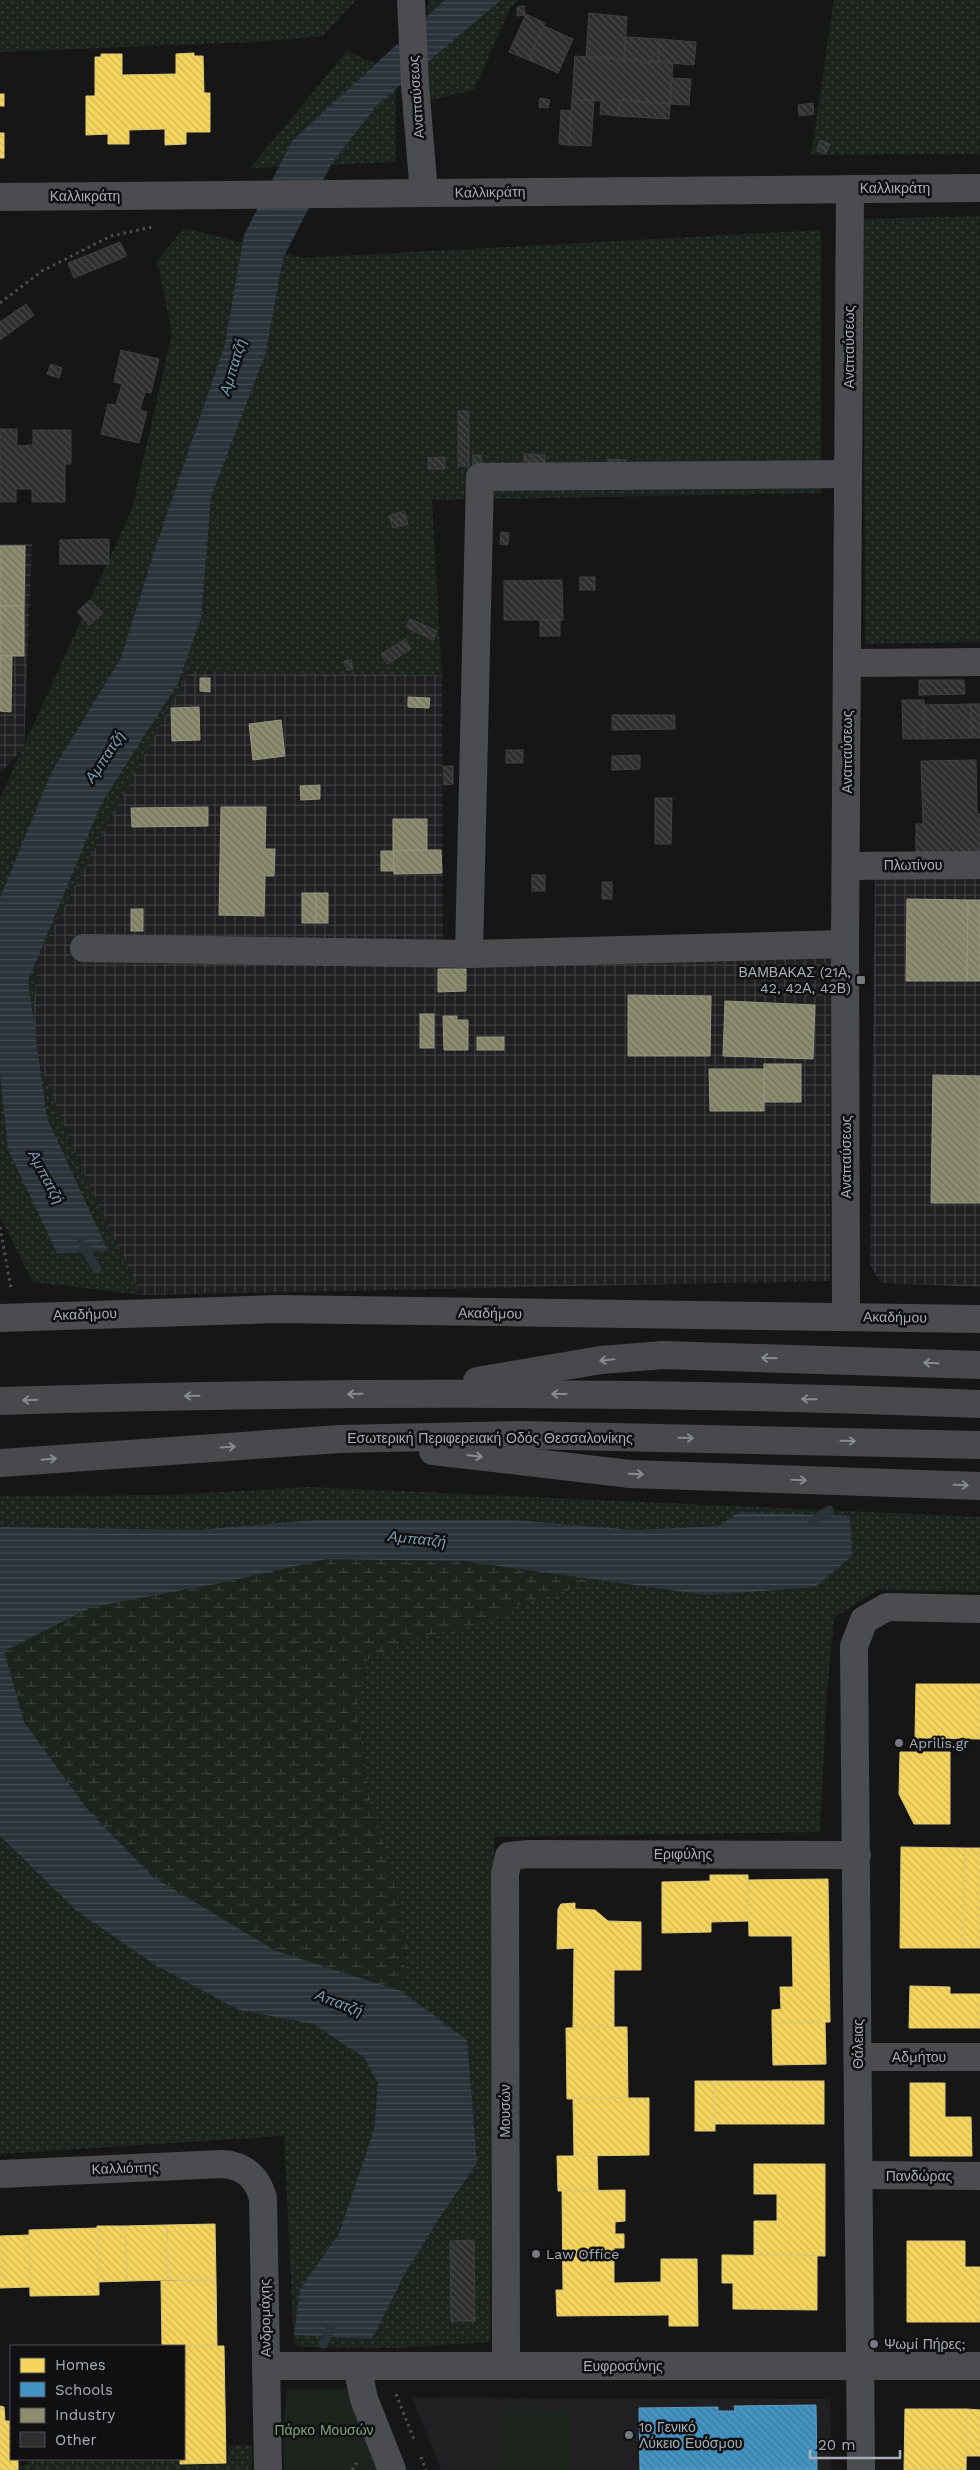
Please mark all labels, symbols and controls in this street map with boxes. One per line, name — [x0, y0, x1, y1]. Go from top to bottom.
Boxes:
street label: Αναπαύσεως — [405, 55, 427, 139]
street label: Καλλικράτη — [860, 180, 930, 196]
street label: Καλλικράτη — [454, 183, 526, 201]
street label: Καλλικράτη — [50, 188, 120, 204]
street label: Αναπαύσεως — [841, 305, 857, 388]
water label: Αμπατζή — [216, 336, 250, 398]
street label: Αναπαύσεως — [839, 710, 855, 793]
water label: Αμπατζή — [81, 728, 129, 787]
street label: Πλωτίνου — [884, 857, 942, 873]
place label: ΒΑΜΒΑΚΑΣ (21Α, 42, 42Α, 42Β) — [739, 964, 851, 996]
marker: ΒΑΜΒΑΚΑΣ (21Α, 42, 42Α, 42Β) — [855, 974, 867, 986]
street label: Αναπαύσεως — [838, 1115, 854, 1198]
water label: Αμπατζή — [24, 1146, 68, 1207]
street label: Ακαδήμου — [458, 1304, 522, 1322]
street label: Ακαδήμου — [53, 1305, 117, 1323]
street label: Ακαδήμου — [863, 1308, 927, 1326]
one-way arrow — [761, 1353, 778, 1363]
one-way arrow — [599, 1355, 615, 1365]
one-way arrow — [924, 1359, 940, 1368]
one-way arrow — [347, 1389, 364, 1399]
one-way arrow — [551, 1389, 568, 1399]
one-way arrow — [185, 1391, 201, 1401]
one-way arrow — [801, 1394, 818, 1404]
one-way arrow — [22, 1395, 38, 1405]
street label: Εσωτερική Περιφερειακή Οδός Θεσσαλονίκης — [347, 1430, 633, 1446]
one-way arrow — [678, 1433, 694, 1443]
one-way arrow — [840, 1436, 856, 1446]
one-way arrow — [220, 1442, 236, 1451]
one-way arrow — [467, 1452, 483, 1462]
one-way arrow — [40, 1454, 56, 1464]
one-way arrow — [628, 1469, 644, 1479]
one-way arrow — [791, 1475, 807, 1484]
one-way arrow — [953, 1481, 969, 1490]
water label: Αμπατζή — [386, 1527, 447, 1551]
place label: Aprilis.gr — [909, 1735, 969, 1751]
marker: Aprilis.gr — [893, 1737, 905, 1749]
street label: Εριφύλης — [654, 1846, 713, 1862]
water label: Απατζή — [312, 1985, 365, 2020]
street label: Θάλειας — [850, 2019, 866, 2069]
street label: Αδμήτου — [892, 2049, 946, 2065]
street label: Μουσών — [497, 2084, 513, 2138]
street label: Καλλιόπης — [91, 2159, 159, 2177]
street label: Πανδώρας — [886, 2168, 953, 2184]
place label: Law Office — [546, 2246, 619, 2262]
marker: Law Office — [530, 2248, 542, 2260]
street label: Ανδρομάχης — [256, 2278, 274, 2357]
place label: Ψωμί Πήρες; — [884, 2336, 966, 2352]
marker: Ψωμί Πήρες; — [868, 2338, 880, 2350]
legend — [10, 2345, 185, 2460]
text: Homes — [55, 2356, 106, 2374]
street label: Ευφροσύνης — [583, 2358, 663, 2374]
text: Schools — [55, 2381, 113, 2399]
text: Industry — [55, 2406, 116, 2424]
place label: 1ο Γενικό Λύκειο Ευόσμου — [639, 2419, 743, 2451]
park label: Πάρκο Μουσών — [274, 2422, 374, 2438]
scale bar — [810, 2428, 900, 2460]
marker: 1ο Γενικό Λύκειο Ευόσμου — [623, 2429, 635, 2441]
text: Other — [55, 2431, 97, 2449]
text: 20 m — [818, 2436, 856, 2454]

